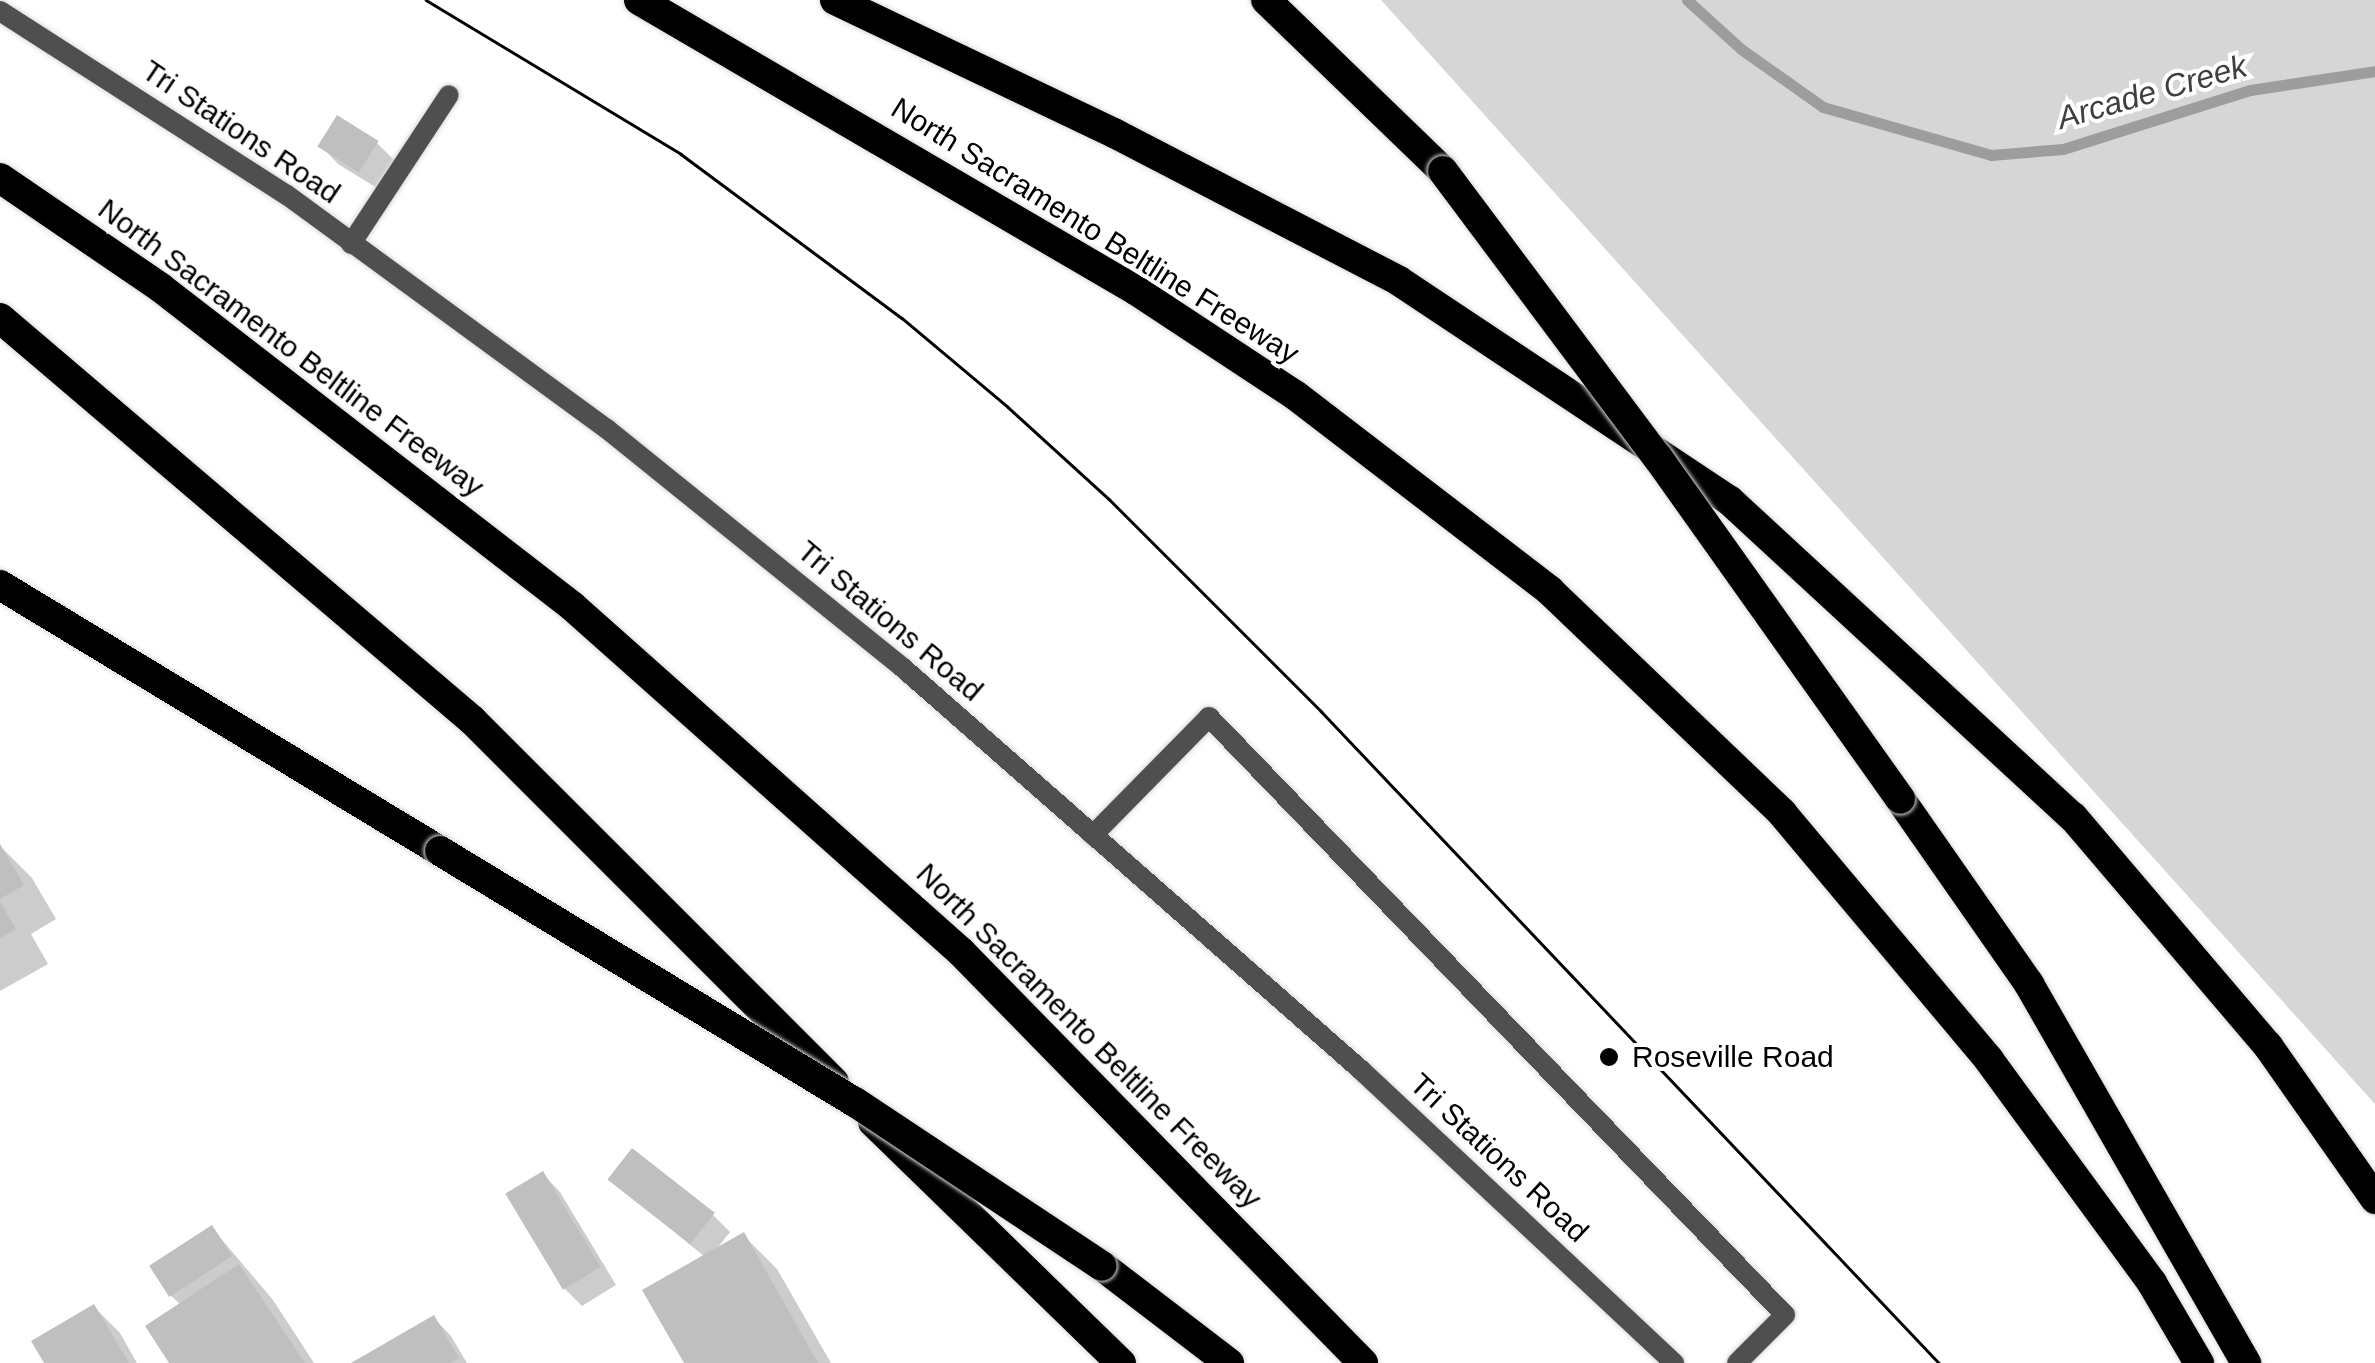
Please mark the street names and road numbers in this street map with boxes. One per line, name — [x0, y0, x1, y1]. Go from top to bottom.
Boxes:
street label: Tri Stations Road — [135, 53, 347, 211]
street label: North Sacramento Beltline Freeway — [885, 90, 1305, 372]
street label: North Sacramento Beltline Freeway — [91, 191, 491, 505]
street label: Tri Stations Road — [790, 533, 990, 709]
street label: North Sacramento Beltline Freeway — [909, 856, 1269, 1216]
street label: Tri Stations Road — [1402, 1066, 1596, 1250]

